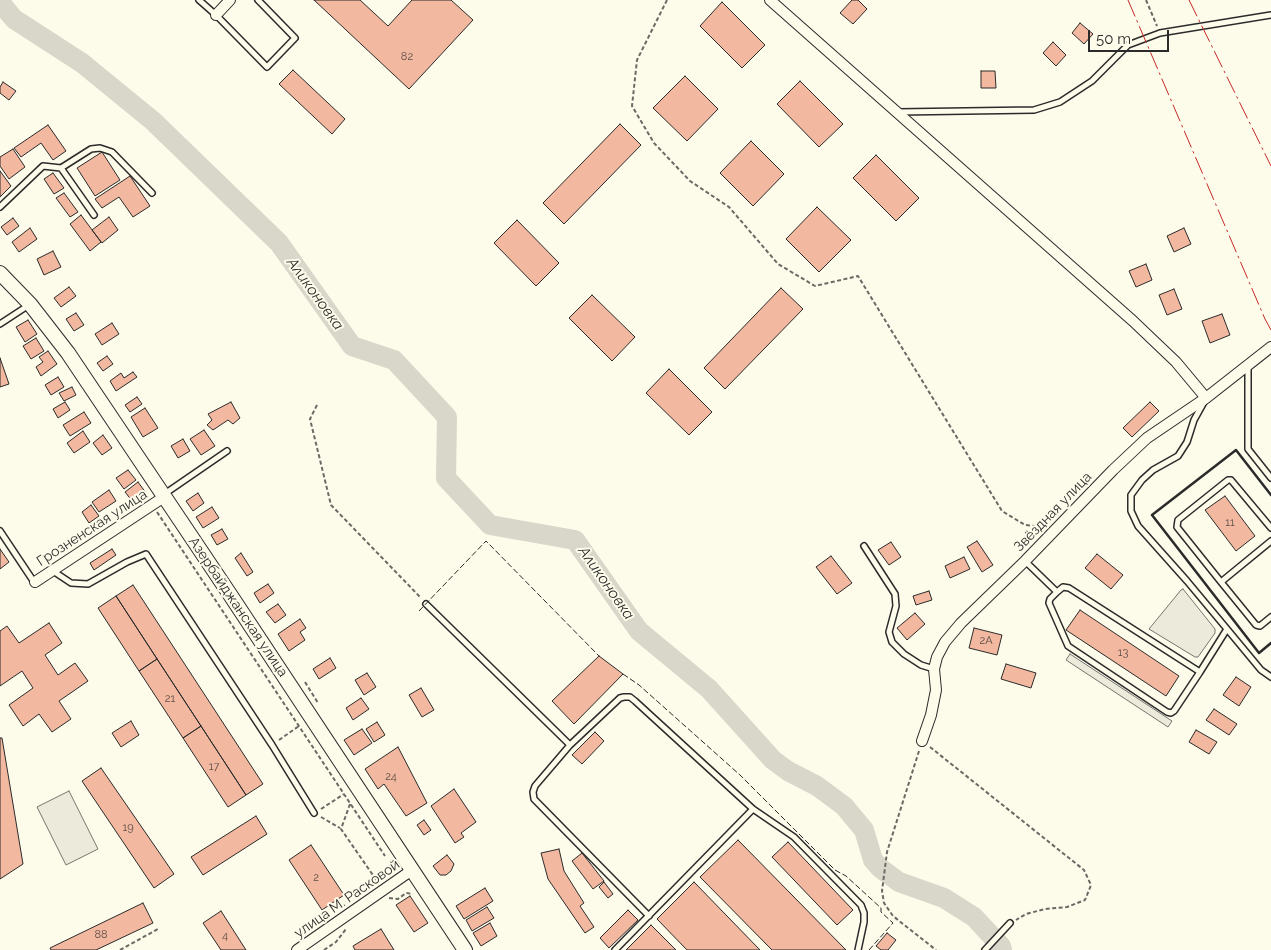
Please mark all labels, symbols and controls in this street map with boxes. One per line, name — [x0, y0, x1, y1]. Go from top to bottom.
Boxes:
scale bar — [1091, 20, 1172, 52]
text: 50 m — [1096, 30, 1131, 48]
house number: 82 — [401, 50, 413, 64]
water label: Аликоновка — [283, 254, 347, 334]
street label: Звёздная улица — [1011, 469, 1095, 555]
street label: Грозненская улица — [34, 486, 150, 570]
house number: 11 — [1225, 516, 1235, 530]
street label: Азербайджанская улица — [185, 534, 291, 680]
water label: Аликоновка — [574, 543, 638, 623]
house number: 2А — [979, 634, 993, 648]
house number: 13 — [1118, 646, 1128, 660]
house number: 21 — [165, 692, 175, 706]
house number: 17 — [209, 760, 219, 774]
house number: 24 — [385, 770, 397, 784]
house number: 19 — [122, 821, 134, 835]
street label: улица М. Расковой — [291, 856, 403, 942]
house number: 2 — [313, 871, 319, 885]
house number: 88 — [94, 928, 108, 942]
house number: 4 — [222, 929, 228, 943]

